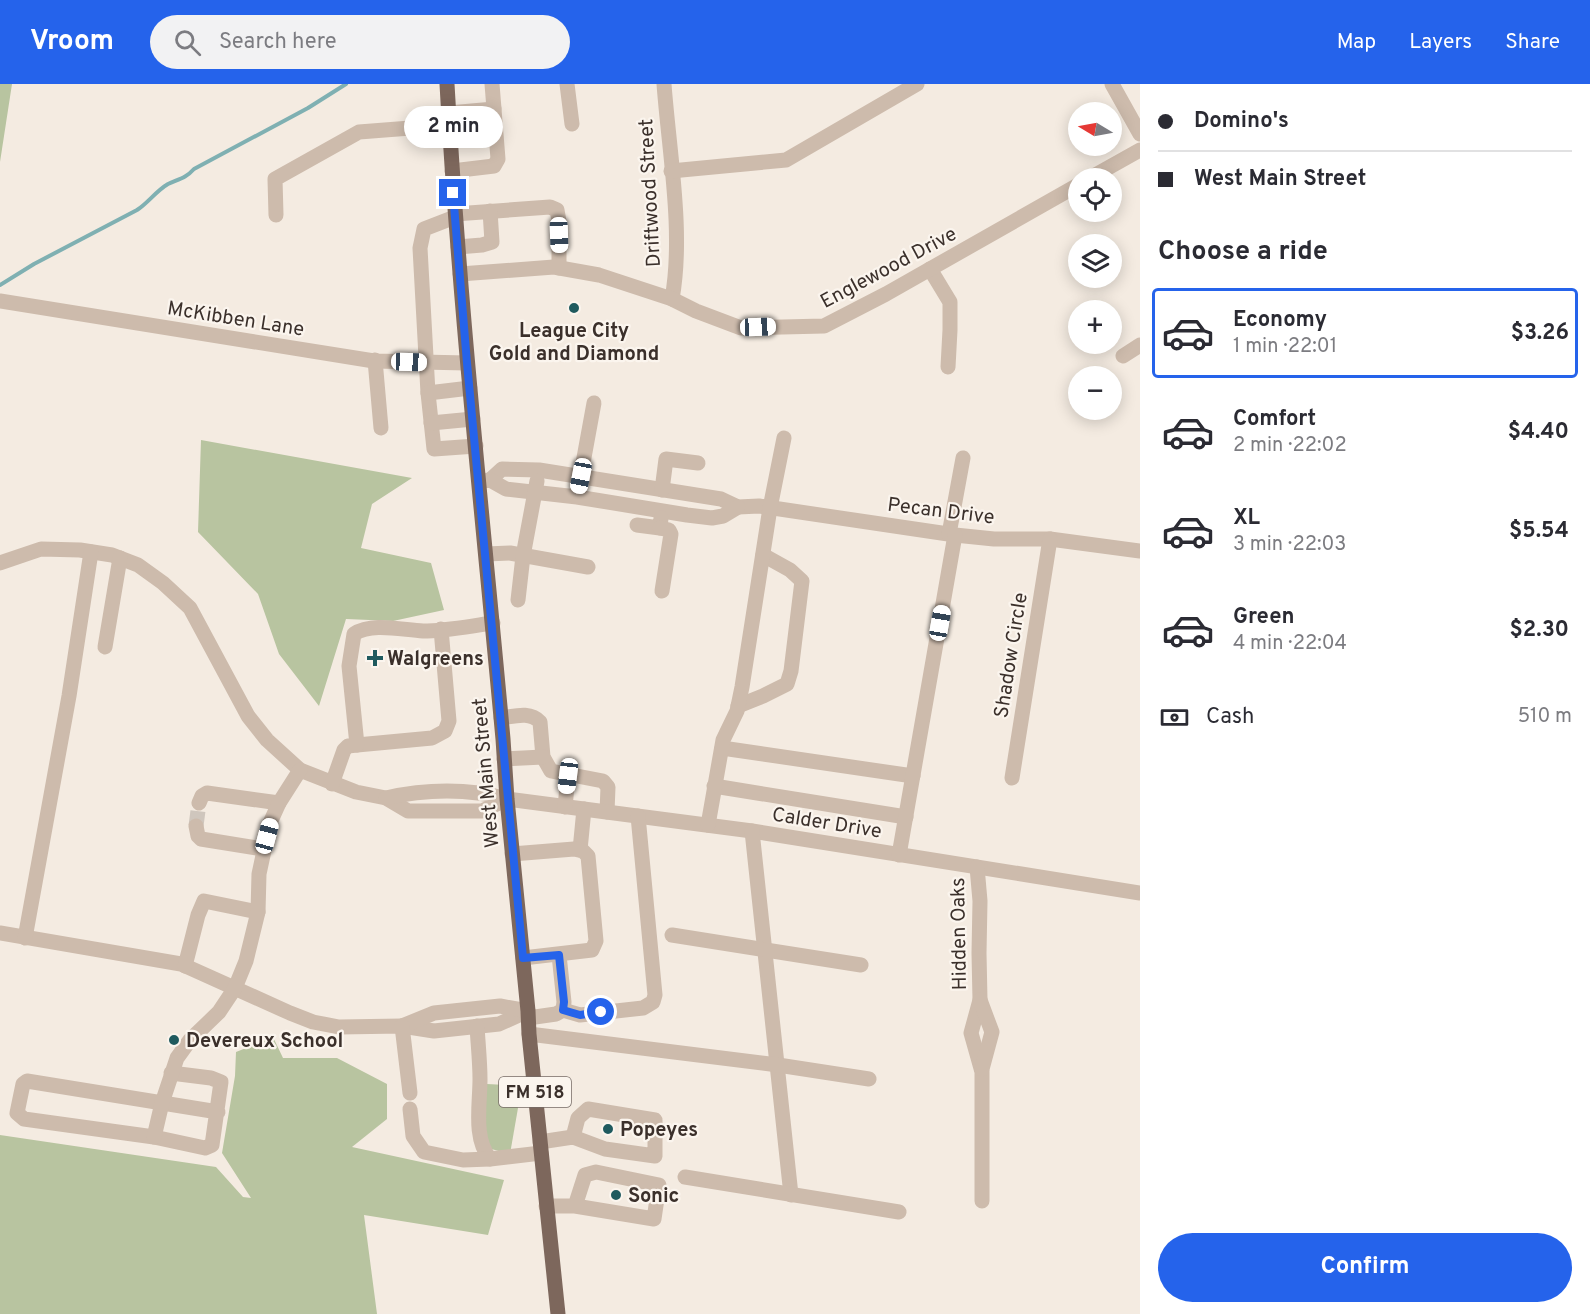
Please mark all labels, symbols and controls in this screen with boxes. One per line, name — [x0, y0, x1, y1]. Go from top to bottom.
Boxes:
search box — [150, 15, 570, 69]
text: Vroom — [30, 24, 114, 60]
icon: search — [171, 26, 204, 59]
text: Search here — [219, 29, 337, 56]
text: Map — [1337, 29, 1376, 56]
text: Layers — [1409, 29, 1472, 56]
text: Share — [1505, 29, 1560, 56]
north arrow — [1068, 102, 1122, 156]
map controls — [1068, 102, 1122, 420]
callout: 2 min — [404, 106, 502, 148]
text: Domino's — [1194, 108, 1289, 135]
text: 2 min — [427, 114, 480, 140]
street label: Driftwood Street — [634, 118, 668, 268]
text: West Main Street — [1194, 166, 1366, 193]
button: locate — [1068, 168, 1122, 222]
route end — [439, 179, 466, 206]
car — [549, 217, 569, 253]
street label: Englewood Drive — [816, 222, 962, 316]
button: layers — [1068, 234, 1122, 288]
text: Choose a ride — [1158, 235, 1328, 269]
street label: McKibben Lane — [165, 296, 306, 344]
button: + — [1068, 300, 1122, 354]
marker: League City Gold and Diamond — [567, 301, 581, 315]
icon: car — [1161, 306, 1215, 360]
text: Economy — [1233, 307, 1327, 334]
car — [740, 317, 776, 337]
place label: League City Gold and Diamond — [489, 319, 659, 368]
text: $3.26 — [1511, 320, 1569, 347]
text: 1 min · 22:01 — [1233, 334, 1337, 360]
car — [391, 352, 427, 372]
button: − — [1068, 366, 1122, 420]
icon: car — [1161, 405, 1215, 459]
text: Comfort — [1233, 406, 1316, 433]
text: $4.40 — [1508, 419, 1569, 446]
text: 2 min · 22:02 — [1233, 433, 1347, 459]
car — [569, 457, 593, 495]
street label: Pecan Drive — [886, 493, 996, 531]
icon: car — [1161, 504, 1215, 558]
text: XL — [1233, 505, 1260, 532]
text: $5.54 — [1509, 518, 1569, 545]
text: 3 min · 22:03 — [1233, 532, 1346, 558]
street label: Shadow Circle — [989, 591, 1035, 720]
icon: car — [1161, 603, 1215, 657]
car — [928, 604, 952, 642]
text: Green — [1233, 604, 1295, 631]
text: $2.30 — [1510, 617, 1569, 644]
text: 4 min · 22:04 — [1233, 631, 1347, 657]
place label: Walgreens — [387, 647, 484, 673]
marker: Walgreens — [368, 651, 382, 665]
street label: West Main Street — [467, 697, 507, 849]
icon: cash — [1158, 701, 1191, 734]
text: Cash — [1206, 704, 1255, 731]
text: 510 m — [1518, 704, 1572, 730]
car — [557, 757, 579, 795]
street label: Calder Drive — [770, 802, 883, 845]
car — [254, 816, 280, 856]
street label: Hidden Oaks — [946, 877, 974, 991]
route start — [587, 998, 614, 1025]
place label: Devereux School — [186, 1029, 343, 1055]
marker: Devereux School — [167, 1033, 181, 1047]
road number: FM 518 — [499, 1077, 571, 1107]
place label: Popeyes — [620, 1118, 698, 1144]
marker: Popeyes — [601, 1122, 615, 1136]
place label: Sonic — [628, 1184, 679, 1210]
marker: Sonic — [609, 1188, 623, 1202]
button: Confirm — [1158, 1233, 1572, 1302]

